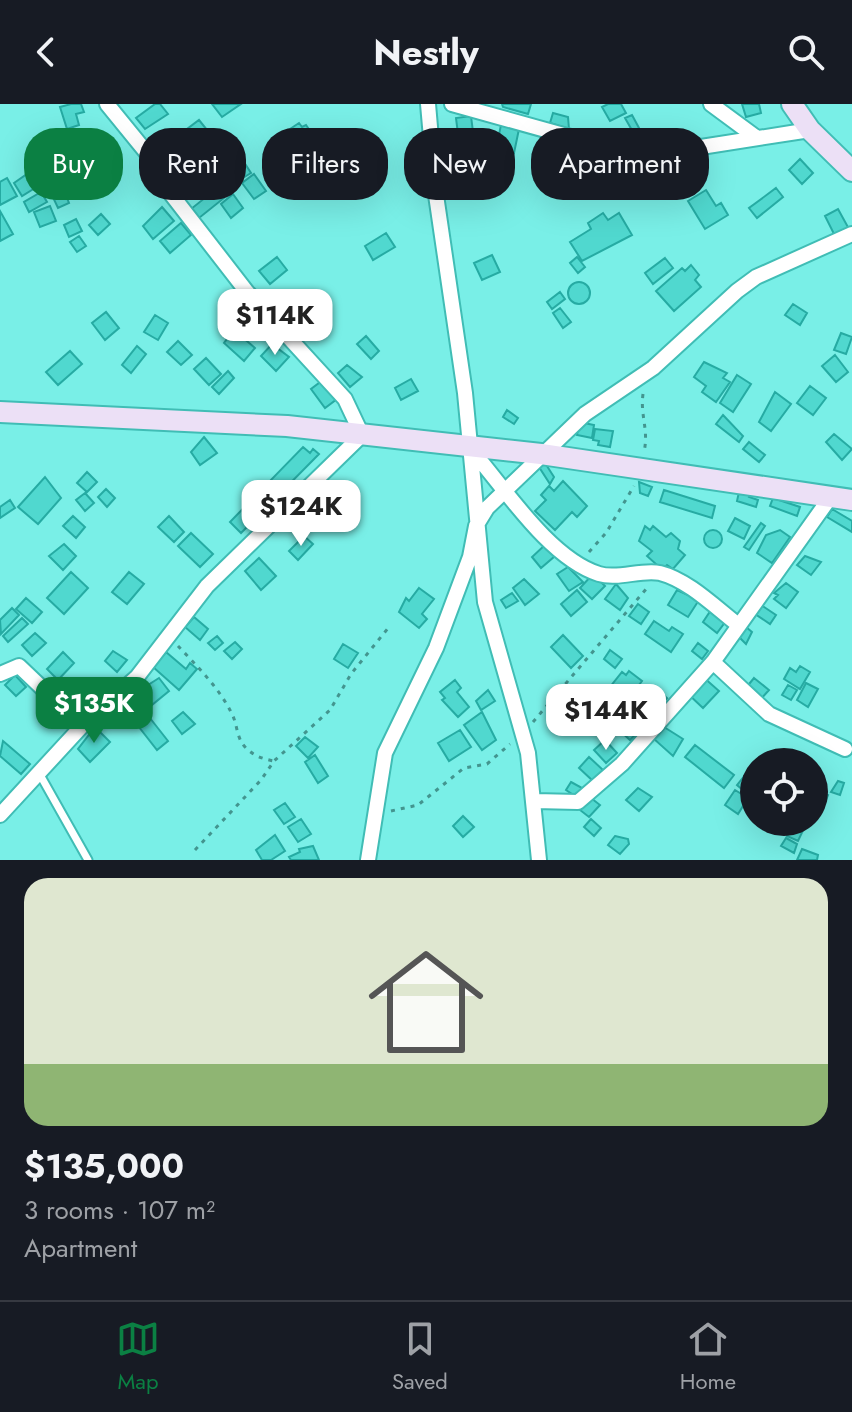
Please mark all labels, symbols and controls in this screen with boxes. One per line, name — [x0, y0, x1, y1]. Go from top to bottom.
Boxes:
text: Nestly — [373, 26, 479, 78]
icon: back — [24, 30, 68, 74]
icon: search — [784, 30, 828, 74]
chip: Buy — [24, 128, 123, 200]
chip: Rent — [139, 128, 246, 200]
chip: Filters — [262, 128, 388, 200]
chip: New — [404, 128, 515, 200]
chip: Apartment — [531, 128, 709, 200]
pin: $114K — [219, 289, 331, 357]
text: $114K — [236, 296, 314, 334]
pin: $124K — [245, 480, 357, 548]
text: $124K — [260, 487, 342, 525]
pin: $135K — [38, 677, 150, 745]
text: $135K — [54, 684, 134, 722]
pin: $144K — [550, 684, 662, 752]
text: $144K — [564, 691, 648, 729]
map controls — [740, 748, 828, 836]
button: locate — [740, 748, 828, 836]
icon: home — [354, 930, 498, 1074]
text: $135,000 — [24, 1142, 184, 1191]
text: 3 rooms · 107 m² — [24, 1191, 215, 1229]
text: Apartment — [24, 1229, 137, 1267]
tab: Map — [116, 1317, 160, 1397]
tab: Saved — [392, 1317, 448, 1397]
tab: Home — [680, 1317, 736, 1397]

